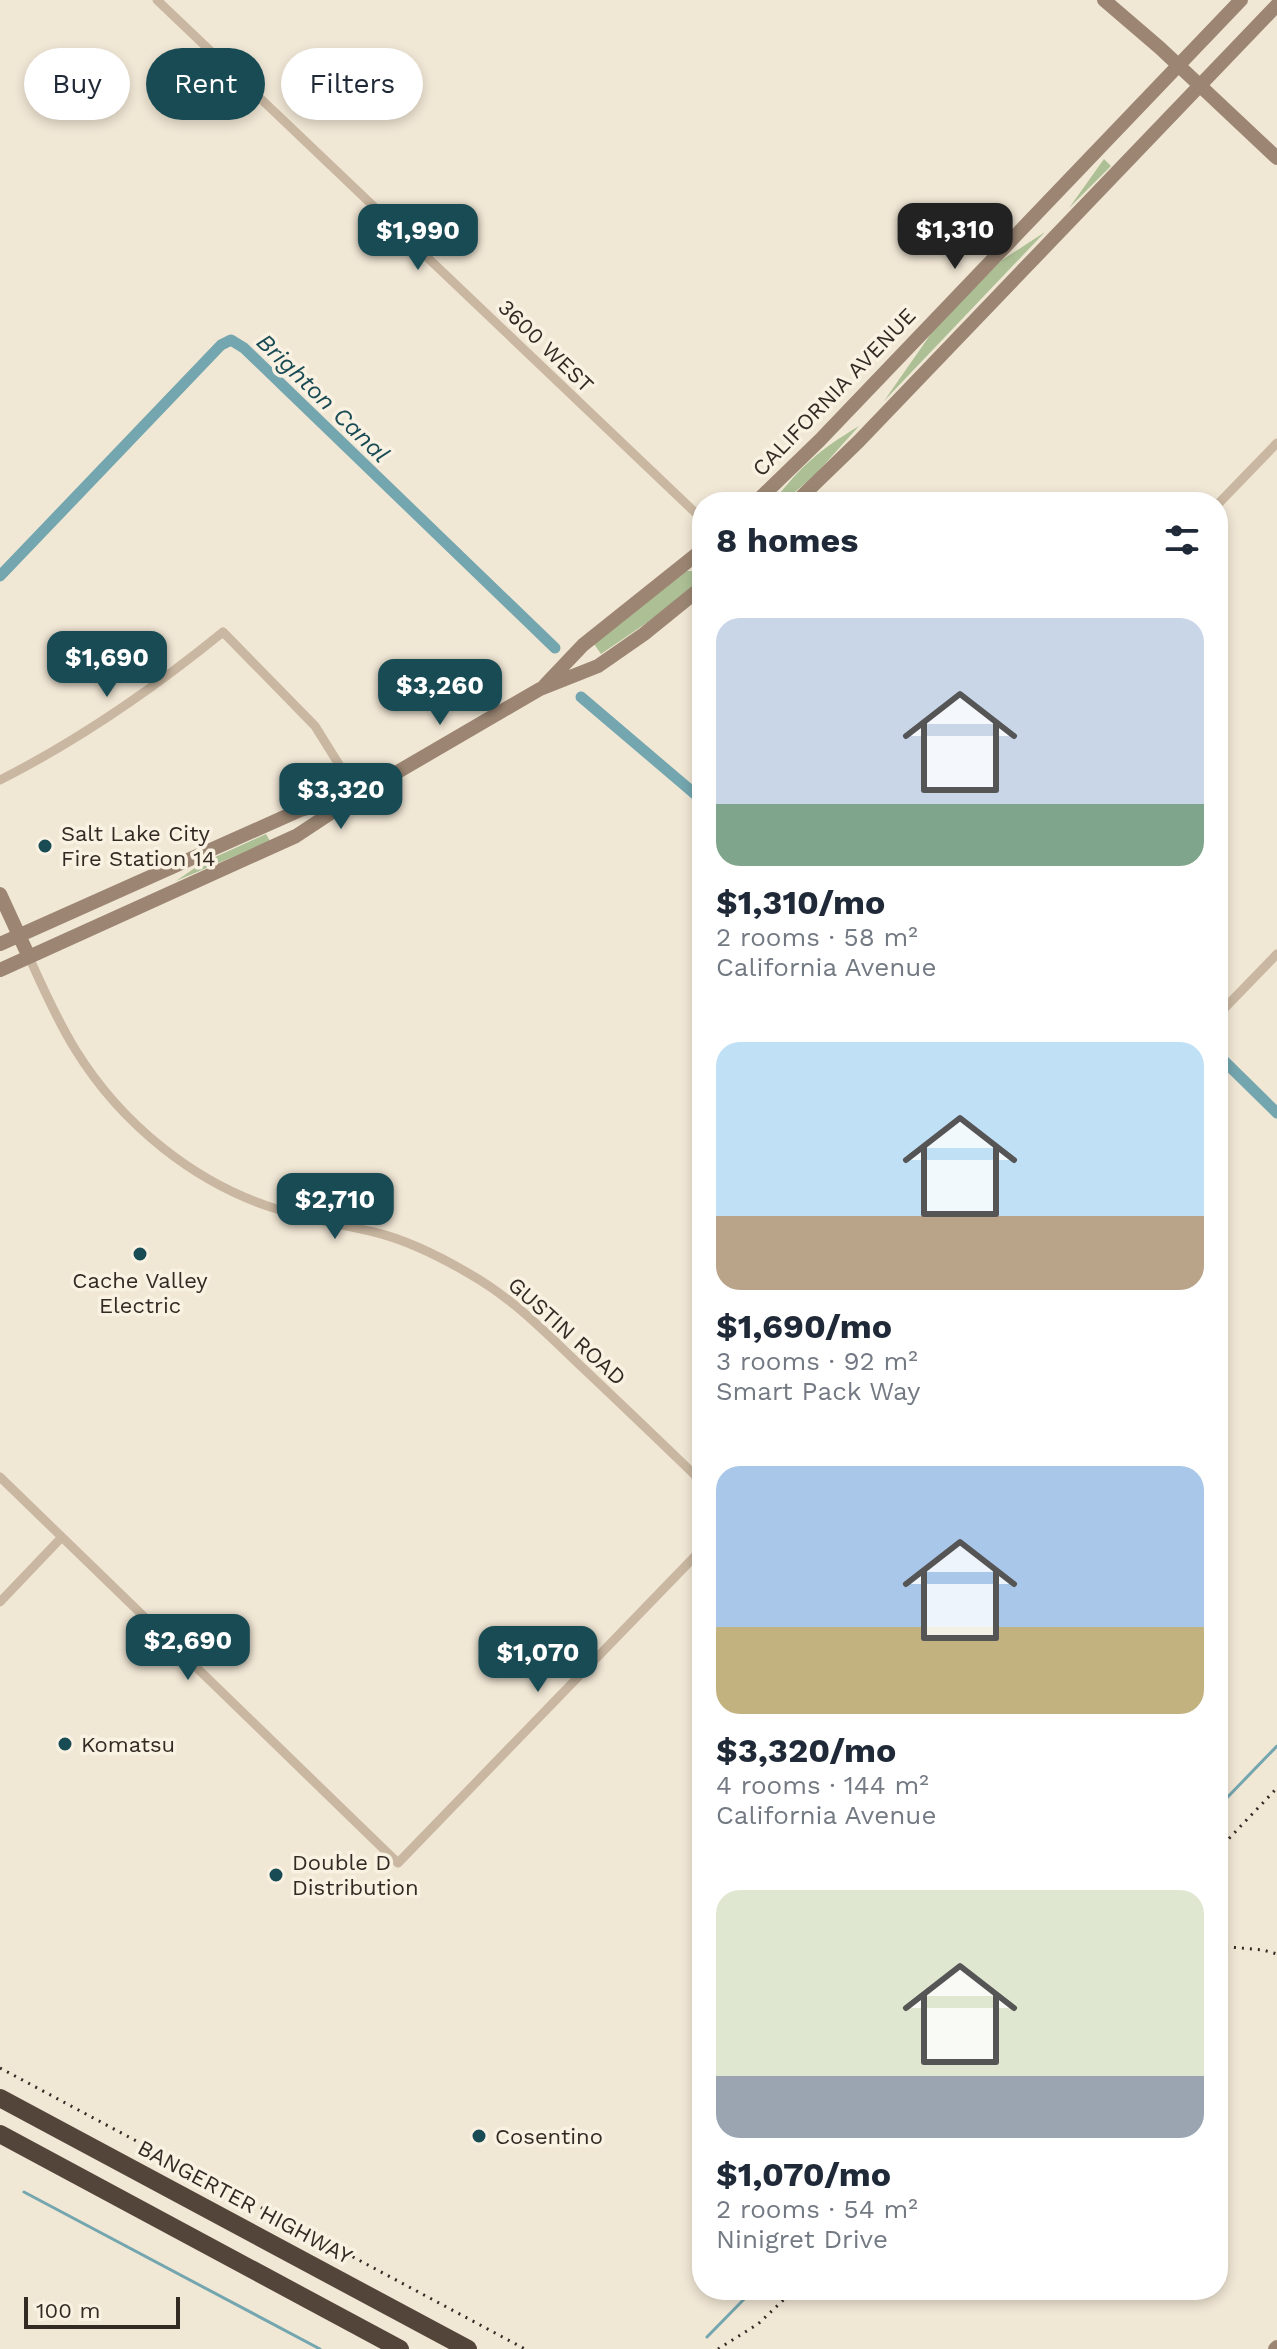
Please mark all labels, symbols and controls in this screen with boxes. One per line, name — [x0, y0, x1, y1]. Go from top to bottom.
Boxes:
chip: Buy — [24, 48, 130, 120]
chip: Rent — [146, 48, 265, 120]
chip: Filters — [281, 48, 423, 120]
pin: $1,310 — [890, 203, 1020, 271]
pin: $1,990 — [353, 204, 483, 272]
text: $1,310 — [916, 214, 994, 244]
text: $1,990 — [376, 215, 460, 245]
street label: 3600 WEST — [493, 294, 599, 398]
street label: CALIFORNIA AVENUE — [747, 303, 921, 481]
water label: Brighton Canal — [251, 328, 395, 468]
icon: filters — [1160, 518, 1204, 562]
text: 8 homes — [716, 520, 858, 560]
pin: $1,690 — [42, 631, 172, 699]
text: $1,690 — [65, 642, 149, 672]
pin: $3,260 — [375, 659, 505, 727]
text: $3,260 — [396, 670, 484, 700]
icon: home — [888, 670, 1032, 814]
pin: $3,320 — [276, 763, 406, 831]
text: $3,320 — [297, 774, 385, 804]
place label: Salt Lake City Fire Station 14 — [61, 821, 215, 871]
marker: Salt Lake City Fire Station 14 — [36, 837, 54, 855]
text: $1,310/mo — [716, 882, 885, 922]
text: 2 rooms · 58 m² — [716, 922, 918, 952]
text: California Avenue — [716, 952, 936, 982]
icon: home — [888, 1094, 1032, 1238]
pin: $2,710 — [270, 1173, 400, 1241]
text: $2,710 — [295, 1184, 375, 1214]
marker: Cache Valley Electric — [131, 1245, 149, 1263]
place label: Cache Valley Electric — [72, 1268, 208, 1318]
street label: GUSTIN ROAD — [503, 1272, 631, 1390]
text: $1,690/mo — [716, 1306, 892, 1346]
text: 3 rooms · 92 m² — [716, 1346, 918, 1376]
text: Smart Pack Way — [716, 1376, 921, 1406]
icon: home — [888, 1518, 1032, 1662]
pin: $2,690 — [123, 1614, 253, 1682]
text: $2,690 — [144, 1625, 232, 1655]
pin: $1,070 — [473, 1626, 603, 1694]
text: $1,070 — [496, 1637, 580, 1667]
text: $3,320/mo — [716, 1730, 896, 1770]
place label: Komatsu — [81, 1732, 175, 1757]
marker: Komatsu — [56, 1735, 74, 1753]
text: 4 rooms · 144 m² — [716, 1770, 929, 1800]
text: California Avenue — [716, 1800, 936, 1830]
place label: Double D Distribution — [292, 1850, 419, 1900]
marker: Double D Distribution — [267, 1866, 285, 1884]
icon: home — [888, 1942, 1032, 2086]
place label: Cosentino — [495, 2124, 603, 2149]
marker: Cosentino — [470, 2127, 488, 2145]
street label: BANGERTER HIGHWAY — [134, 2135, 357, 2269]
text: $1,070/mo — [716, 2154, 891, 2194]
text: 2 rooms · 54 m² — [716, 2194, 918, 2224]
text: Ninigret Drive — [716, 2224, 888, 2254]
scale bar — [24, 2293, 180, 2329]
text: 100 m — [36, 2298, 100, 2323]

